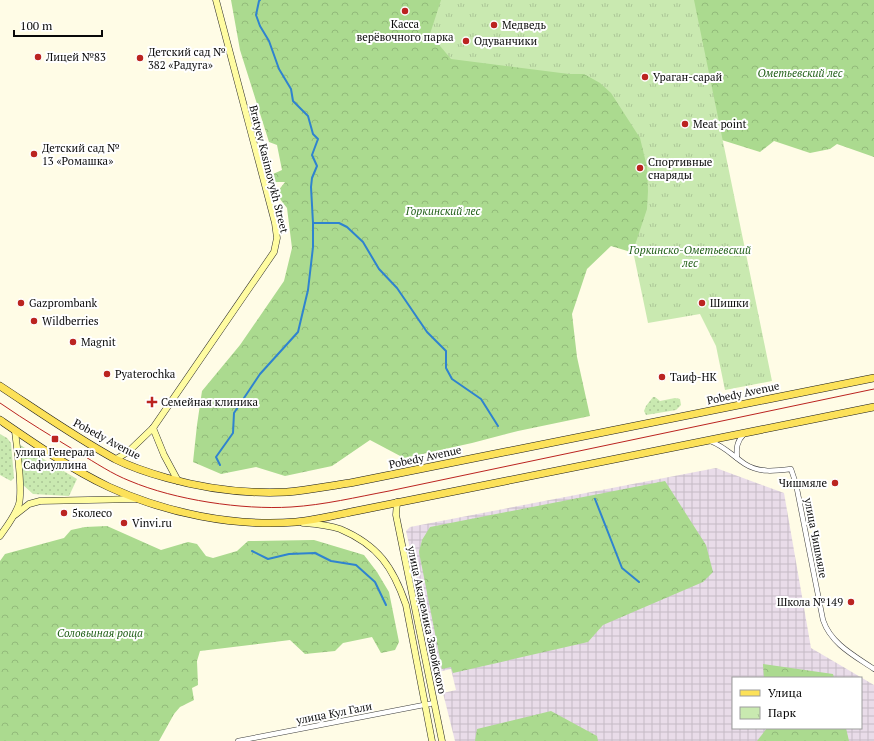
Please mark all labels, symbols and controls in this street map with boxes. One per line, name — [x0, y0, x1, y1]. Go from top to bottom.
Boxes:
marker: Касса верёвочного парка — [400, 6, 410, 16]
scale bar — [14, 12, 102, 38]
place label: Касса верёвочного парка — [356, 17, 454, 44]
text: 100 m — [20, 18, 53, 33]
place label: Медведь — [502, 18, 547, 32]
marker: Медведь — [489, 20, 499, 30]
place label: Одуванчики — [474, 34, 537, 48]
marker: Одуванчики — [461, 36, 471, 46]
place label: Детский сад № 382 «Радуга» — [148, 45, 226, 72]
place label: Лицей №83 — [45, 50, 106, 64]
marker: Лицей №83 — [33, 52, 43, 62]
marker: Детский сад № 382 «Радуга» — [135, 53, 145, 63]
park label: Ометьевский лес — [757, 66, 843, 80]
place label: Ураган-сарай — [653, 70, 722, 84]
marker: Ураган-сарай — [640, 72, 650, 82]
street label: Bratyev Kasimovykh Street — [246, 104, 292, 234]
place label: Meat point — [693, 117, 747, 131]
marker: Meat point — [680, 119, 690, 129]
place label: Детский сад № 13 «Ромашка» — [42, 141, 120, 168]
marker: Детский сад № 13 «Ромашка» — [29, 149, 39, 159]
place label: Спортивные снаряды — [648, 155, 713, 182]
marker: Спортивные снаряды — [635, 163, 645, 173]
park label: Горкинский лес — [405, 204, 481, 218]
park label: Горкинско-Ометьевский лес — [628, 243, 751, 270]
place label: Gazprombank — [29, 296, 98, 310]
place label: Шишки — [710, 296, 749, 310]
marker: Gazprombank — [16, 298, 26, 308]
marker: Шишки — [697, 298, 707, 308]
place label: Wildberries — [42, 314, 99, 328]
marker: Wildberries — [29, 316, 39, 326]
place label: Magnit — [81, 335, 116, 349]
marker: Magnit — [68, 337, 78, 347]
place label: Pyaterochka — [115, 367, 176, 381]
marker: Pyaterochka — [102, 369, 112, 379]
place label: Таиф-НК — [670, 370, 717, 384]
marker: Таиф-НК — [657, 372, 667, 382]
street label: Pobedy Avenue — [705, 378, 781, 408]
place label: Семейная клиника — [161, 395, 259, 409]
marker: Семейная клиника — [146, 396, 158, 408]
street label: Pobedy Avenue — [71, 415, 143, 463]
marker: улица Генерала Сафиуллина — [50, 434, 60, 444]
street label: Pobedy Avenue — [387, 442, 463, 472]
place label: улица Генерала Сафиуллина — [14, 445, 95, 472]
place label: Чишмяле — [779, 476, 827, 490]
marker: Чишмяле — [830, 478, 840, 488]
street label: улица Чишмяле — [801, 496, 831, 580]
place label: 5колесо — [72, 506, 112, 520]
marker: 5колесо — [59, 508, 69, 518]
place label: Vinvi.ru — [132, 516, 173, 530]
marker: Vinvi.ru — [119, 518, 129, 528]
street label: улица Академика Завойского — [404, 544, 450, 695]
place label: Школа №149 — [777, 595, 843, 609]
marker: Школа №149 — [846, 597, 856, 607]
park label: Соловьиная роща — [57, 626, 143, 640]
legend — [732, 677, 862, 729]
text: Улица — [768, 685, 802, 700]
street label: улица Кул Гали — [294, 699, 373, 727]
text: Парк — [768, 705, 796, 720]

